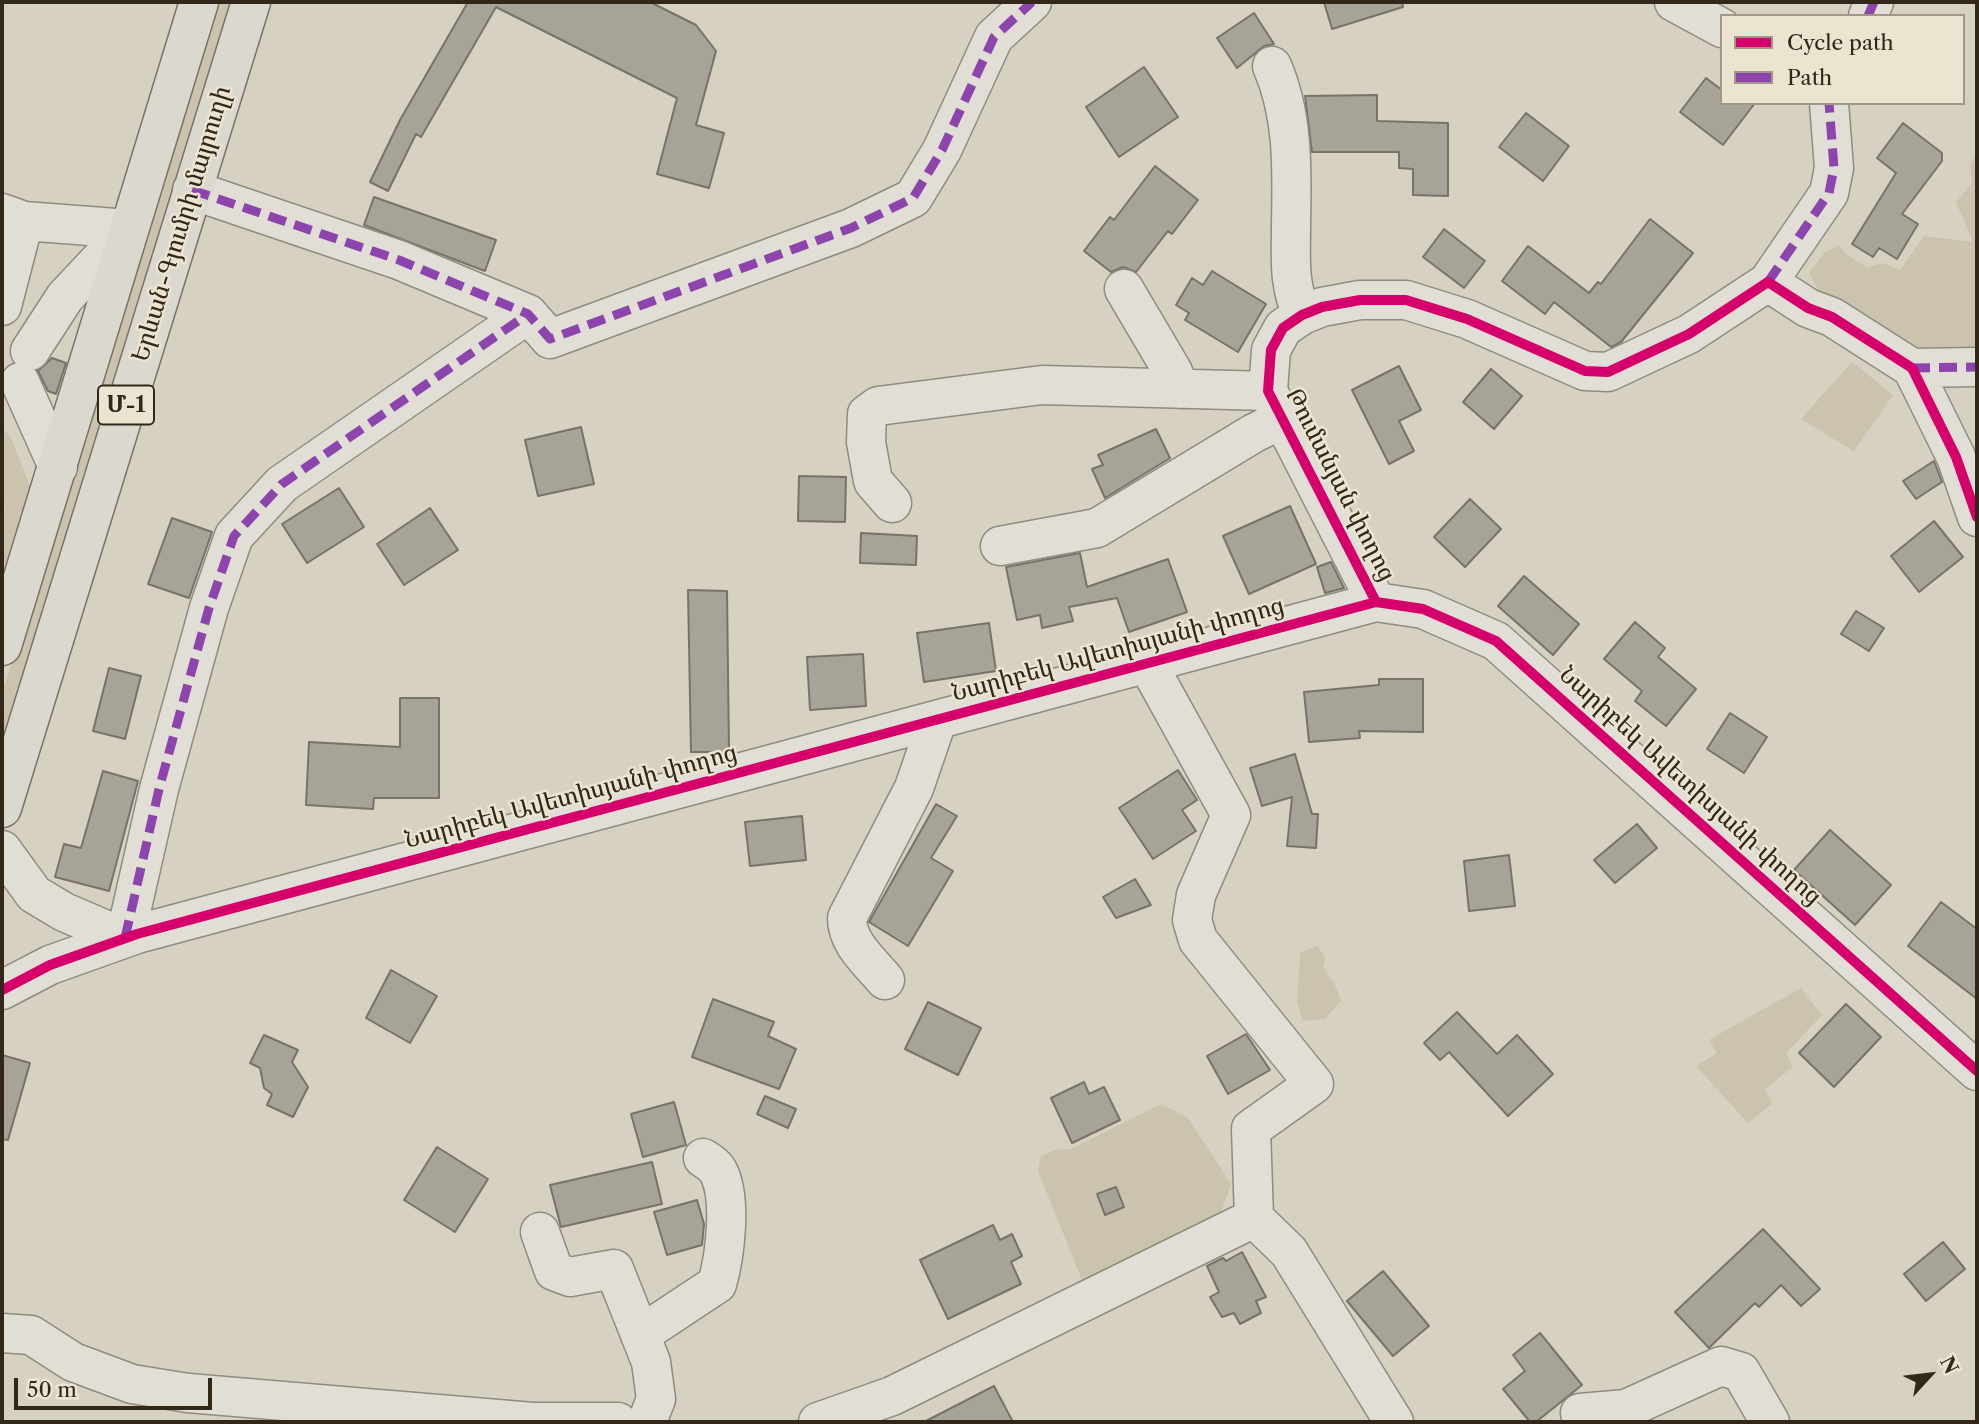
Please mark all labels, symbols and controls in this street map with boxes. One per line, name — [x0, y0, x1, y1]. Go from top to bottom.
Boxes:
legend — [1720, 14, 1965, 105]
text: Cycle path — [1787, 30, 1894, 55]
text: Path — [1787, 65, 1832, 90]
street label: Երևան-Գյումրի մայրուղի — [126, 83, 238, 365]
street label: Թումանյան փողոց — [1279, 384, 1401, 586]
road number: Մ-1 — [98, 386, 154, 424]
street label: Նարիբեկ Ավետիսյանի փողոց — [949, 592, 1287, 708]
street label: Նարիբեկ Ավետիսյանի փողոց — [1553, 661, 1827, 911]
street label: Նարիբեկ Ավետիսյանի փողոց — [402, 739, 740, 855]
north arrow — [1895, 1340, 1965, 1410]
text: N — [1935, 1353, 1963, 1378]
scale bar — [18, 1364, 215, 1408]
text: 50 m — [27, 1377, 77, 1402]

